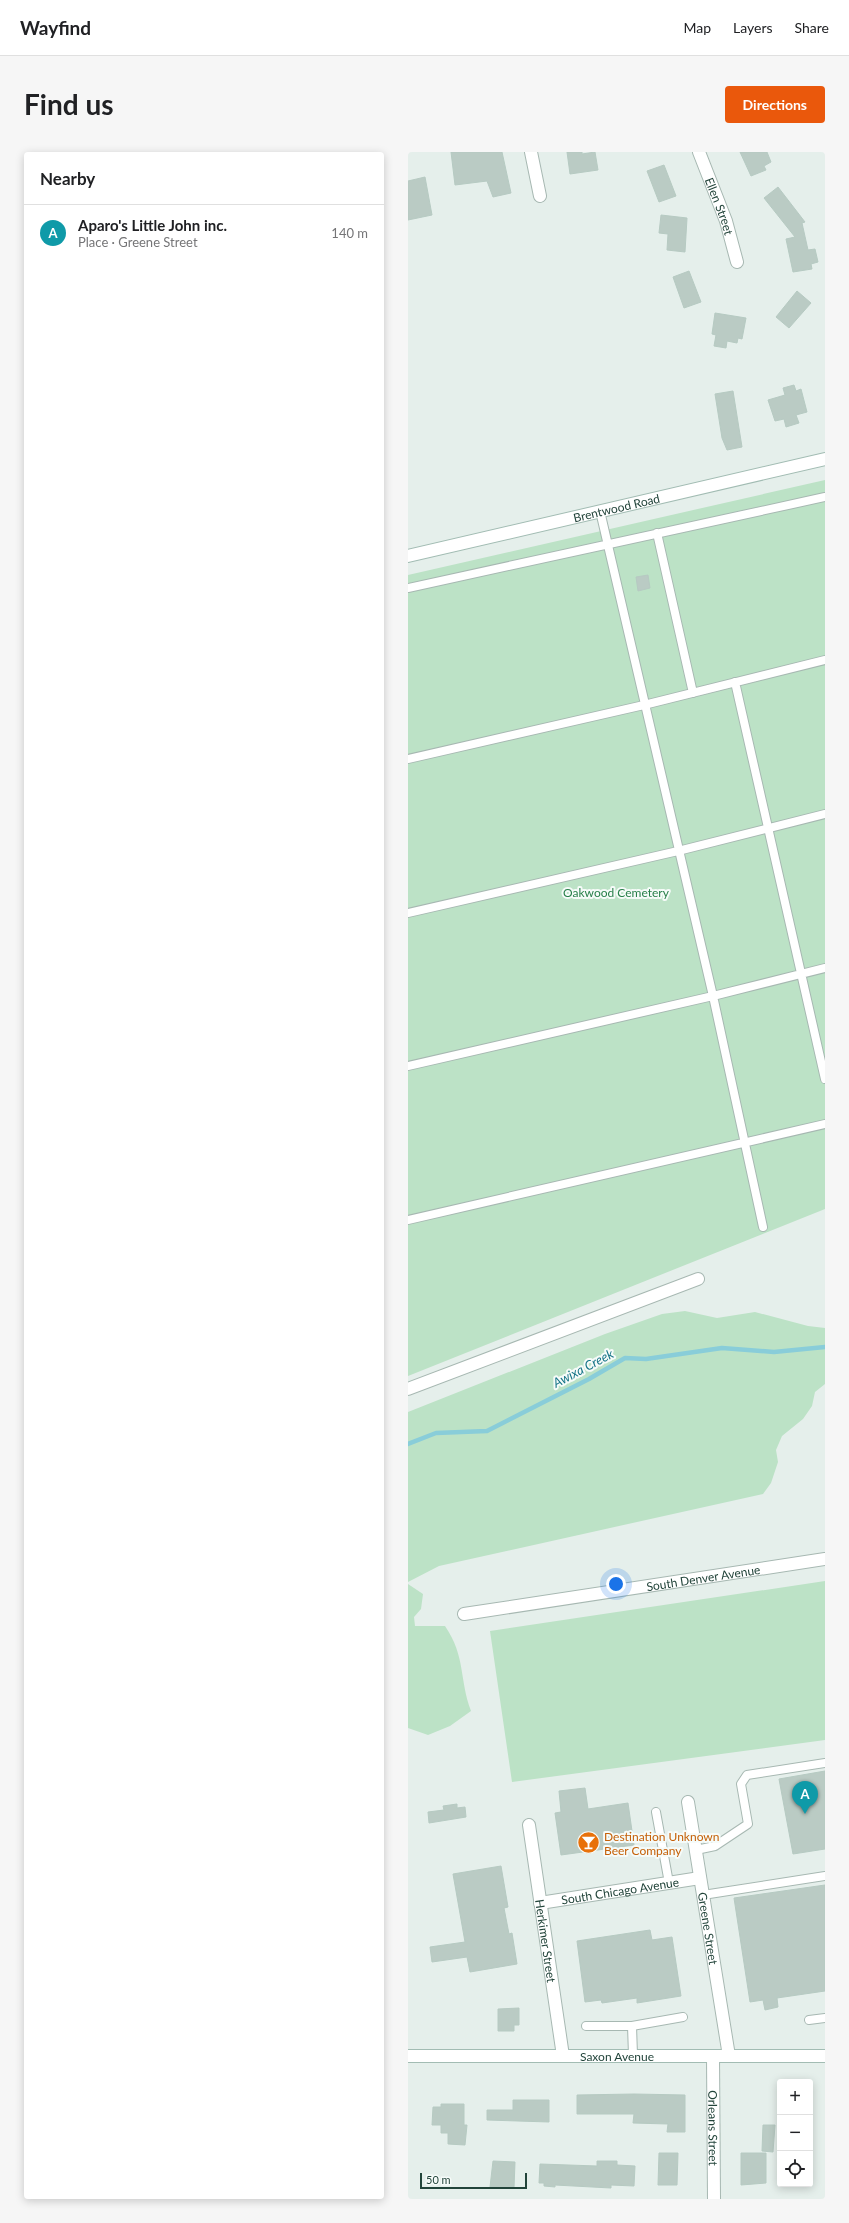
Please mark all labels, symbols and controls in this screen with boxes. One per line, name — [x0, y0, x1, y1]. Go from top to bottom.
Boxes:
text: Wayfind — [20, 16, 91, 39]
text: Map — [683, 19, 711, 36]
text: Layers — [733, 19, 773, 36]
text: Share — [795, 19, 829, 36]
button: Directions — [725, 86, 825, 123]
text: Find us — [24, 87, 114, 121]
text: Nearby — [40, 168, 95, 189]
street label: Ellen Street — [702, 175, 737, 237]
text: Aparo's Little John inc. — [78, 216, 227, 234]
text: A — [48, 225, 58, 241]
text: 140 m — [331, 225, 368, 241]
text: Place · Greene Street — [78, 234, 198, 250]
street label: Brentwood Road — [572, 490, 661, 525]
park label: Oakwood Cemetery — [563, 885, 670, 900]
water label: Awixa Creek — [549, 1345, 617, 1391]
street label: South Denver Avenue — [645, 1561, 761, 1594]
your location — [606, 1574, 626, 1594]
pin: A — [792, 1781, 818, 1814]
place label: Destination Unknown Beer Company — [604, 1829, 719, 1858]
bar icon: Destination Unknown Beer Company — [576, 1830, 602, 1856]
street label: South Chicago Avenue — [560, 1874, 680, 1907]
street label: Greene Street — [695, 1891, 722, 1966]
street label: Herkimer Street — [533, 1898, 560, 1984]
street label: Saxon Avenue — [580, 2049, 654, 2064]
map controls — [777, 2079, 813, 2187]
button: + — [777, 2079, 813, 2115]
street label: Orleans Street — [706, 2090, 721, 2167]
button: − — [777, 2115, 813, 2151]
button: locate — [777, 2151, 813, 2187]
scale bar — [420, 2171, 527, 2190]
text: 50 m — [426, 2173, 451, 2186]

